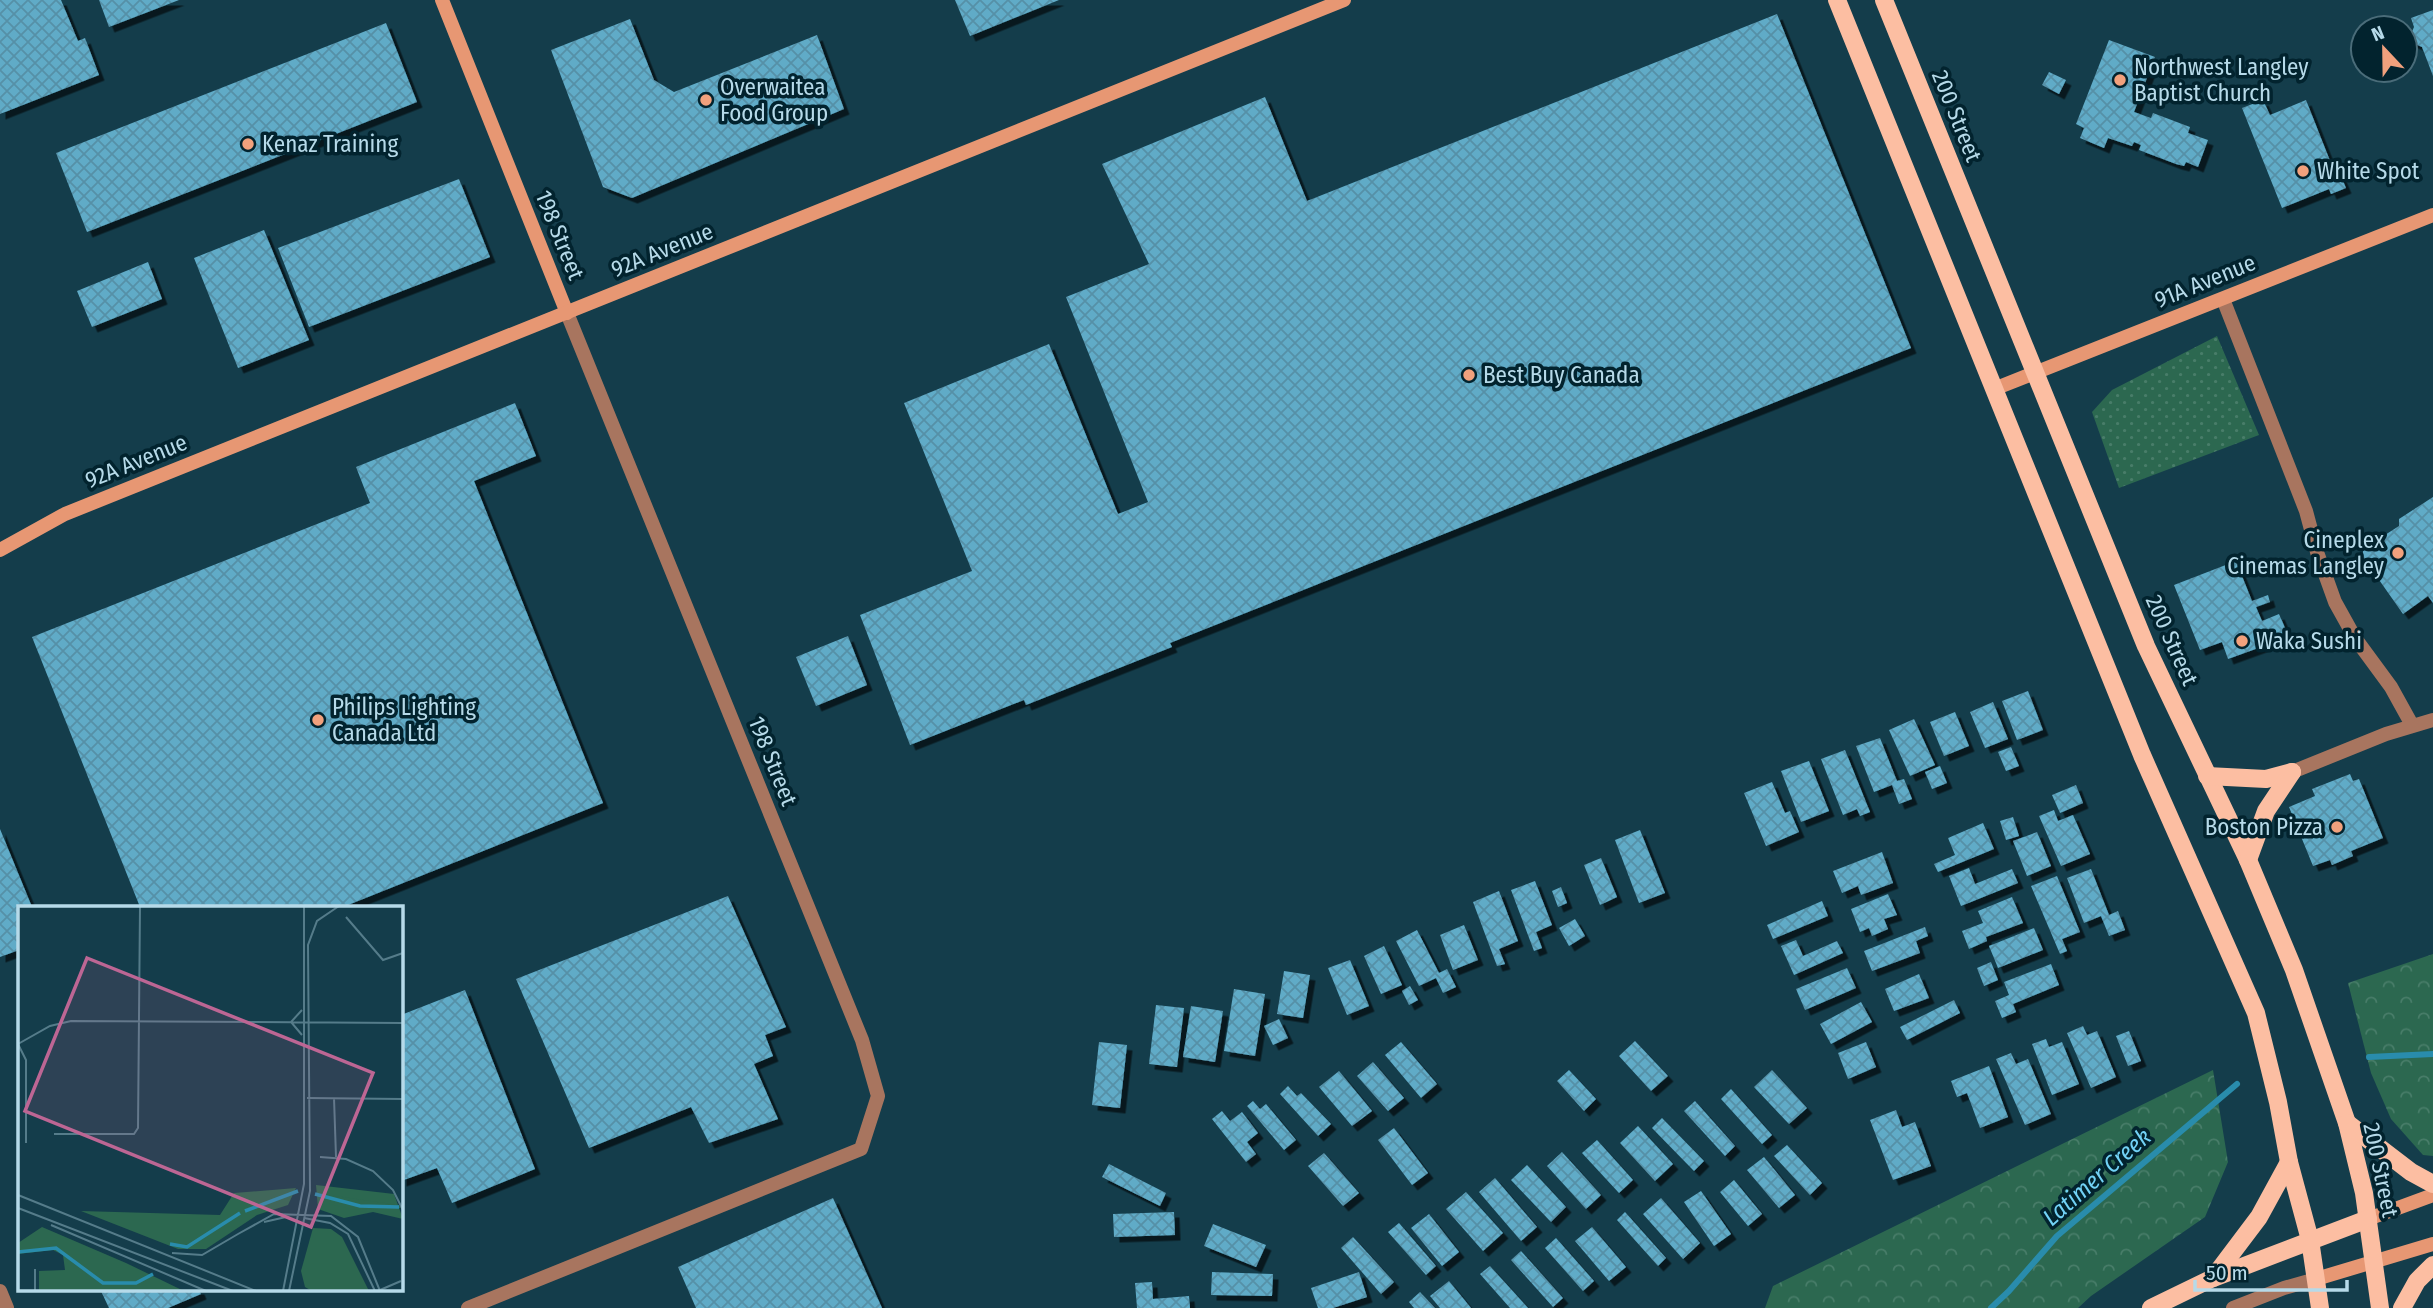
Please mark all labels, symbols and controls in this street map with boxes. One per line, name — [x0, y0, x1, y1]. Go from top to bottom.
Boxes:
north arrow — [2349, 14, 2419, 84]
text: N — [2368, 21, 2387, 46]
place label: Northwest Langley Baptist Church — [2134, 53, 2309, 107]
street label: 200 Street — [1926, 66, 1988, 166]
marker: Northwest Langley Baptist Church — [2112, 72, 2128, 88]
place label: Overwaitea Food Group — [720, 73, 828, 127]
marker: Overwaitea Food Group — [698, 92, 714, 108]
place label: Kenaz Training — [262, 130, 398, 158]
marker: Kenaz Training — [240, 136, 256, 152]
place label: White Spot — [2317, 157, 2420, 185]
marker: White Spot — [2295, 163, 2311, 179]
street label: 198 Street — [529, 186, 591, 284]
street label: 92A Avenue — [607, 217, 717, 283]
street label: 91A Avenue — [2150, 248, 2260, 314]
place label: Best Buy Canada — [1483, 361, 1640, 389]
marker: Best Buy Canada — [1461, 367, 1477, 383]
street label: 92A Avenue — [81, 428, 191, 494]
place label: Cineplex Cinemas Langley — [2227, 526, 2385, 580]
marker: Cineplex Cinemas Langley — [2390, 545, 2406, 561]
street label: 200 Street — [2140, 590, 2205, 690]
place label: Waka Sushi — [2256, 627, 2362, 655]
marker: Waka Sushi — [2234, 633, 2250, 649]
place label: Philips Lighting Canada Ltd — [332, 693, 476, 747]
marker: Philips Lighting Canada Ltd — [310, 712, 326, 728]
street label: 198 Street — [742, 712, 804, 810]
place label: Boston Pizza — [2205, 813, 2323, 841]
marker: Boston Pizza — [2329, 819, 2345, 835]
inset map — [18, 906, 402, 1290]
street label: 200 Street — [2357, 1120, 2405, 1220]
water label: Latimer Creek — [2037, 1122, 2157, 1231]
scale bar — [2195, 1248, 2347, 1292]
text: 50 m — [2206, 1260, 2248, 1286]

